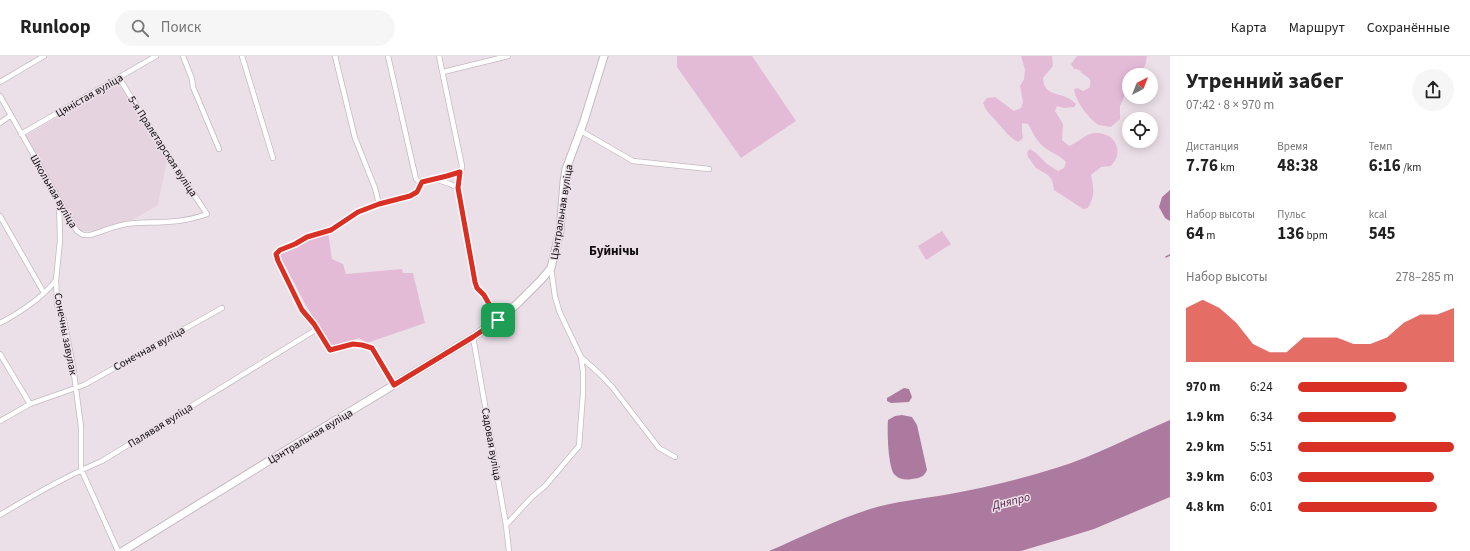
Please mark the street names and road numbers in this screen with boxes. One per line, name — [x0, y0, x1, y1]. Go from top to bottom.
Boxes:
street label: Цяністая вуліца — [53, 70, 126, 121]
street label: 5-я Пралетарская вуліца — [124, 93, 201, 200]
street label: Школьная вуліца — [26, 152, 81, 231]
street label: Цэнтральная вуліца — [547, 163, 576, 261]
street label: Сонечны завулак — [50, 292, 81, 377]
street label: Сонечная вуліца — [111, 322, 188, 374]
street label: Палявая вуліца — [125, 399, 196, 451]
street label: Цэнтральная вуліца — [265, 405, 356, 468]
street label: Садовая вуліца — [478, 407, 505, 482]

